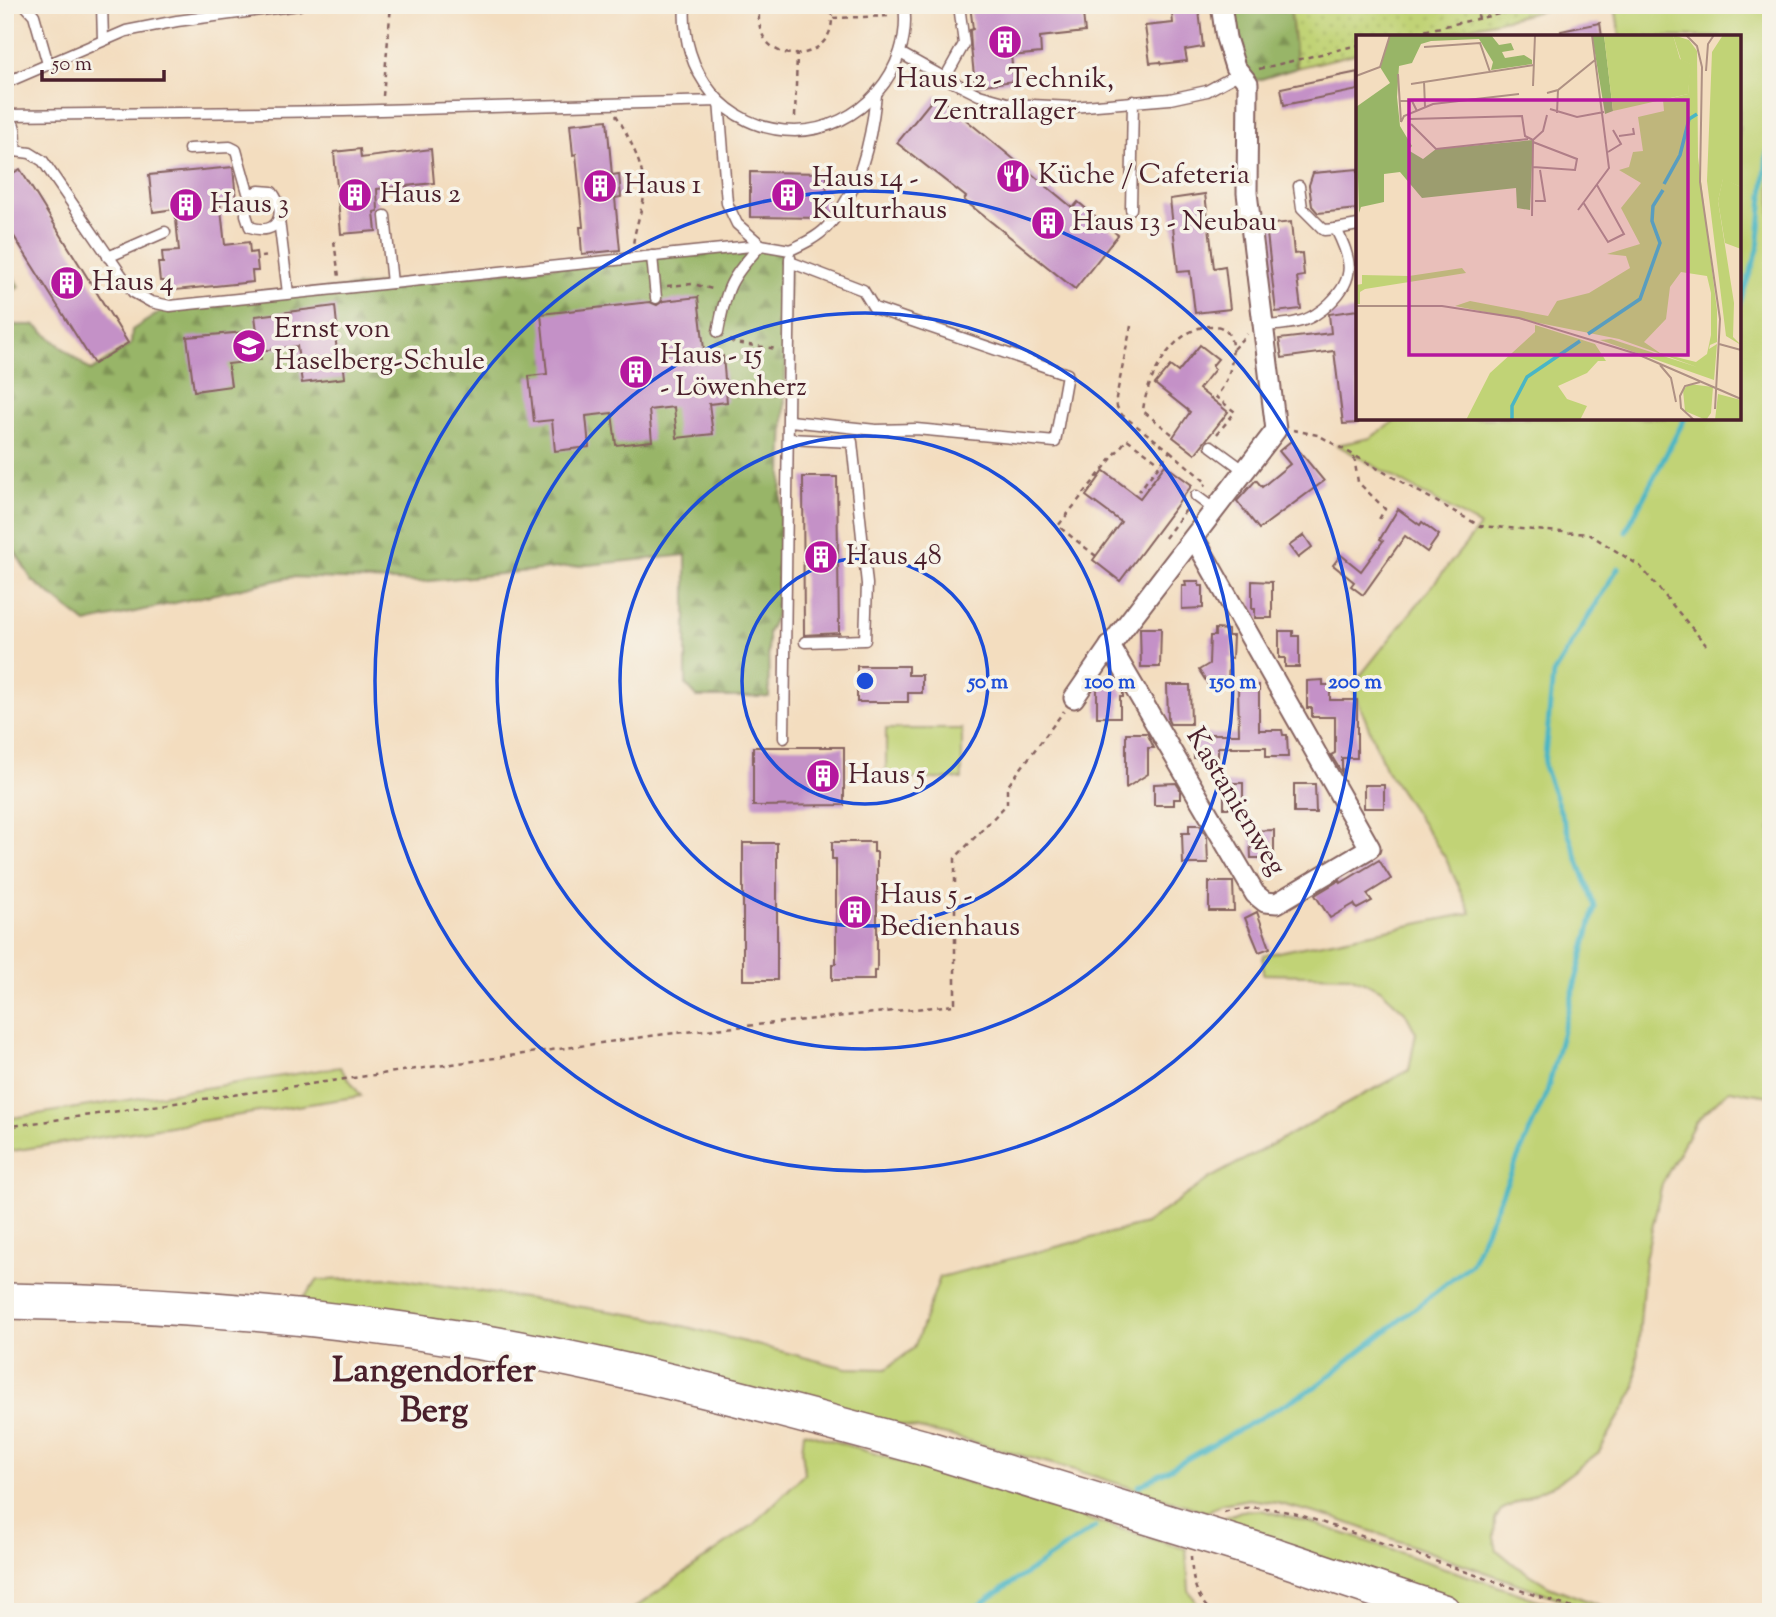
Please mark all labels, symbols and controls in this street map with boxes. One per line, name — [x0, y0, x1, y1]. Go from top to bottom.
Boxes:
building icon: Haus 12 - Technik, Zentrallager — [986, 23, 1024, 61]
inset map — [1356, 35, 1741, 420]
scale bar — [42, 38, 164, 82]
text: 50 m — [51, 50, 92, 80]
place label: Haus 12 - Technik, Zentrallager — [896, 60, 1114, 132]
place label: Küche / Cafeteria — [1038, 156, 1250, 196]
restaurant icon: Küche / Cafeteria — [994, 157, 1032, 195]
place label: Haus 14 - Kulturhaus — [812, 159, 947, 231]
place label: Haus 1 — [624, 166, 701, 206]
building icon: Haus 1 — [581, 167, 619, 205]
place label: Haus 2 — [380, 175, 461, 215]
building icon: Haus 2 — [336, 176, 374, 214]
building icon: Haus 14 - Kulturhaus — [769, 176, 807, 214]
place label: Haus 3 — [210, 185, 289, 225]
building icon: Haus 3 — [167, 186, 205, 224]
place label: Haus 13 - Neubau — [1072, 203, 1277, 243]
building icon: Haus 13 - Neubau — [1029, 204, 1067, 242]
place label: Haus 4 — [92, 263, 174, 303]
building icon: Haus 4 — [48, 264, 86, 302]
place label: Ernst von Haselberg-Schule — [274, 310, 485, 382]
school or university icon: Ernst von Haselberg-Schule — [230, 327, 268, 365]
place label: Haus - 15 - Löwenherz — [660, 336, 807, 408]
building icon: Haus - 15 - Löwenherz — [617, 353, 655, 391]
place label: Haus 48 — [846, 537, 942, 577]
building icon: Haus 48 — [802, 538, 840, 576]
text: 50 m — [966, 668, 1009, 698]
text: 100 m — [1085, 668, 1136, 698]
text: 150 m — [1209, 668, 1257, 698]
text: 200 m — [1328, 668, 1383, 698]
centre of rings — [853, 669, 877, 693]
street label: Kastanienweg — [1175, 720, 1295, 884]
place label: Haus 5 — [848, 756, 926, 796]
building icon: Haus 5 — [804, 757, 842, 795]
place label: Haus 5 - Bedienhaus — [880, 876, 1020, 948]
building icon: Haus 5 - Bedienhaus — [836, 893, 874, 931]
district label: Langendorfer Berg — [332, 1347, 537, 1438]

